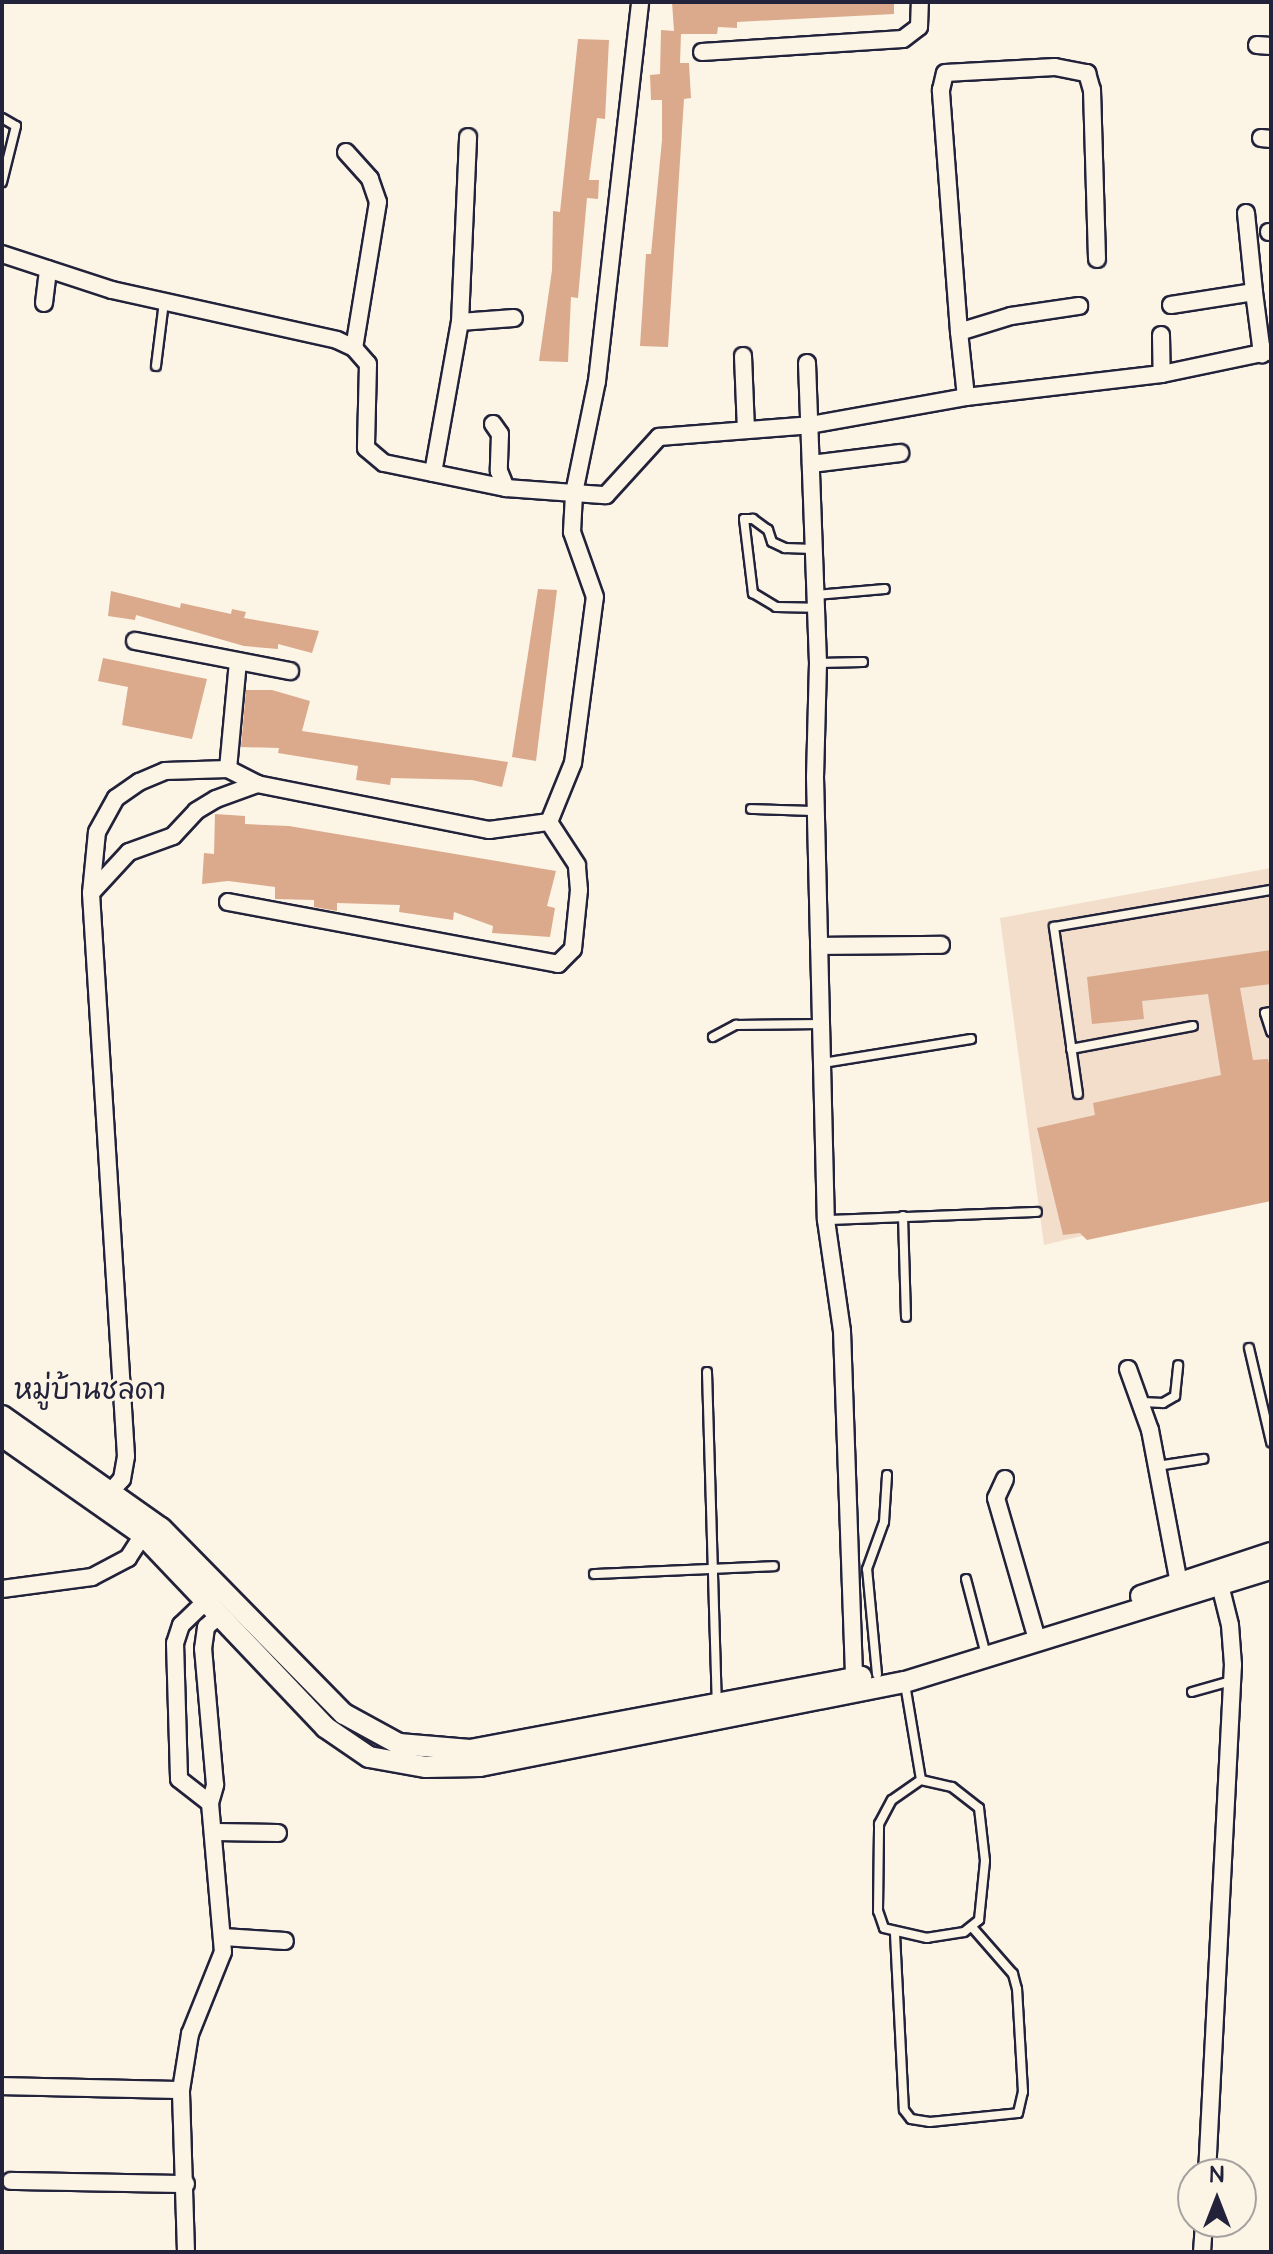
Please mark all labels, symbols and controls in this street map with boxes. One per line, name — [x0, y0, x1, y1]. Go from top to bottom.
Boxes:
district label: หมู่บ้านชลดา — [14, 1374, 166, 1408]
north arrow — [1177, 2158, 1257, 2238]
text: N — [1210, 2160, 1224, 2191]

